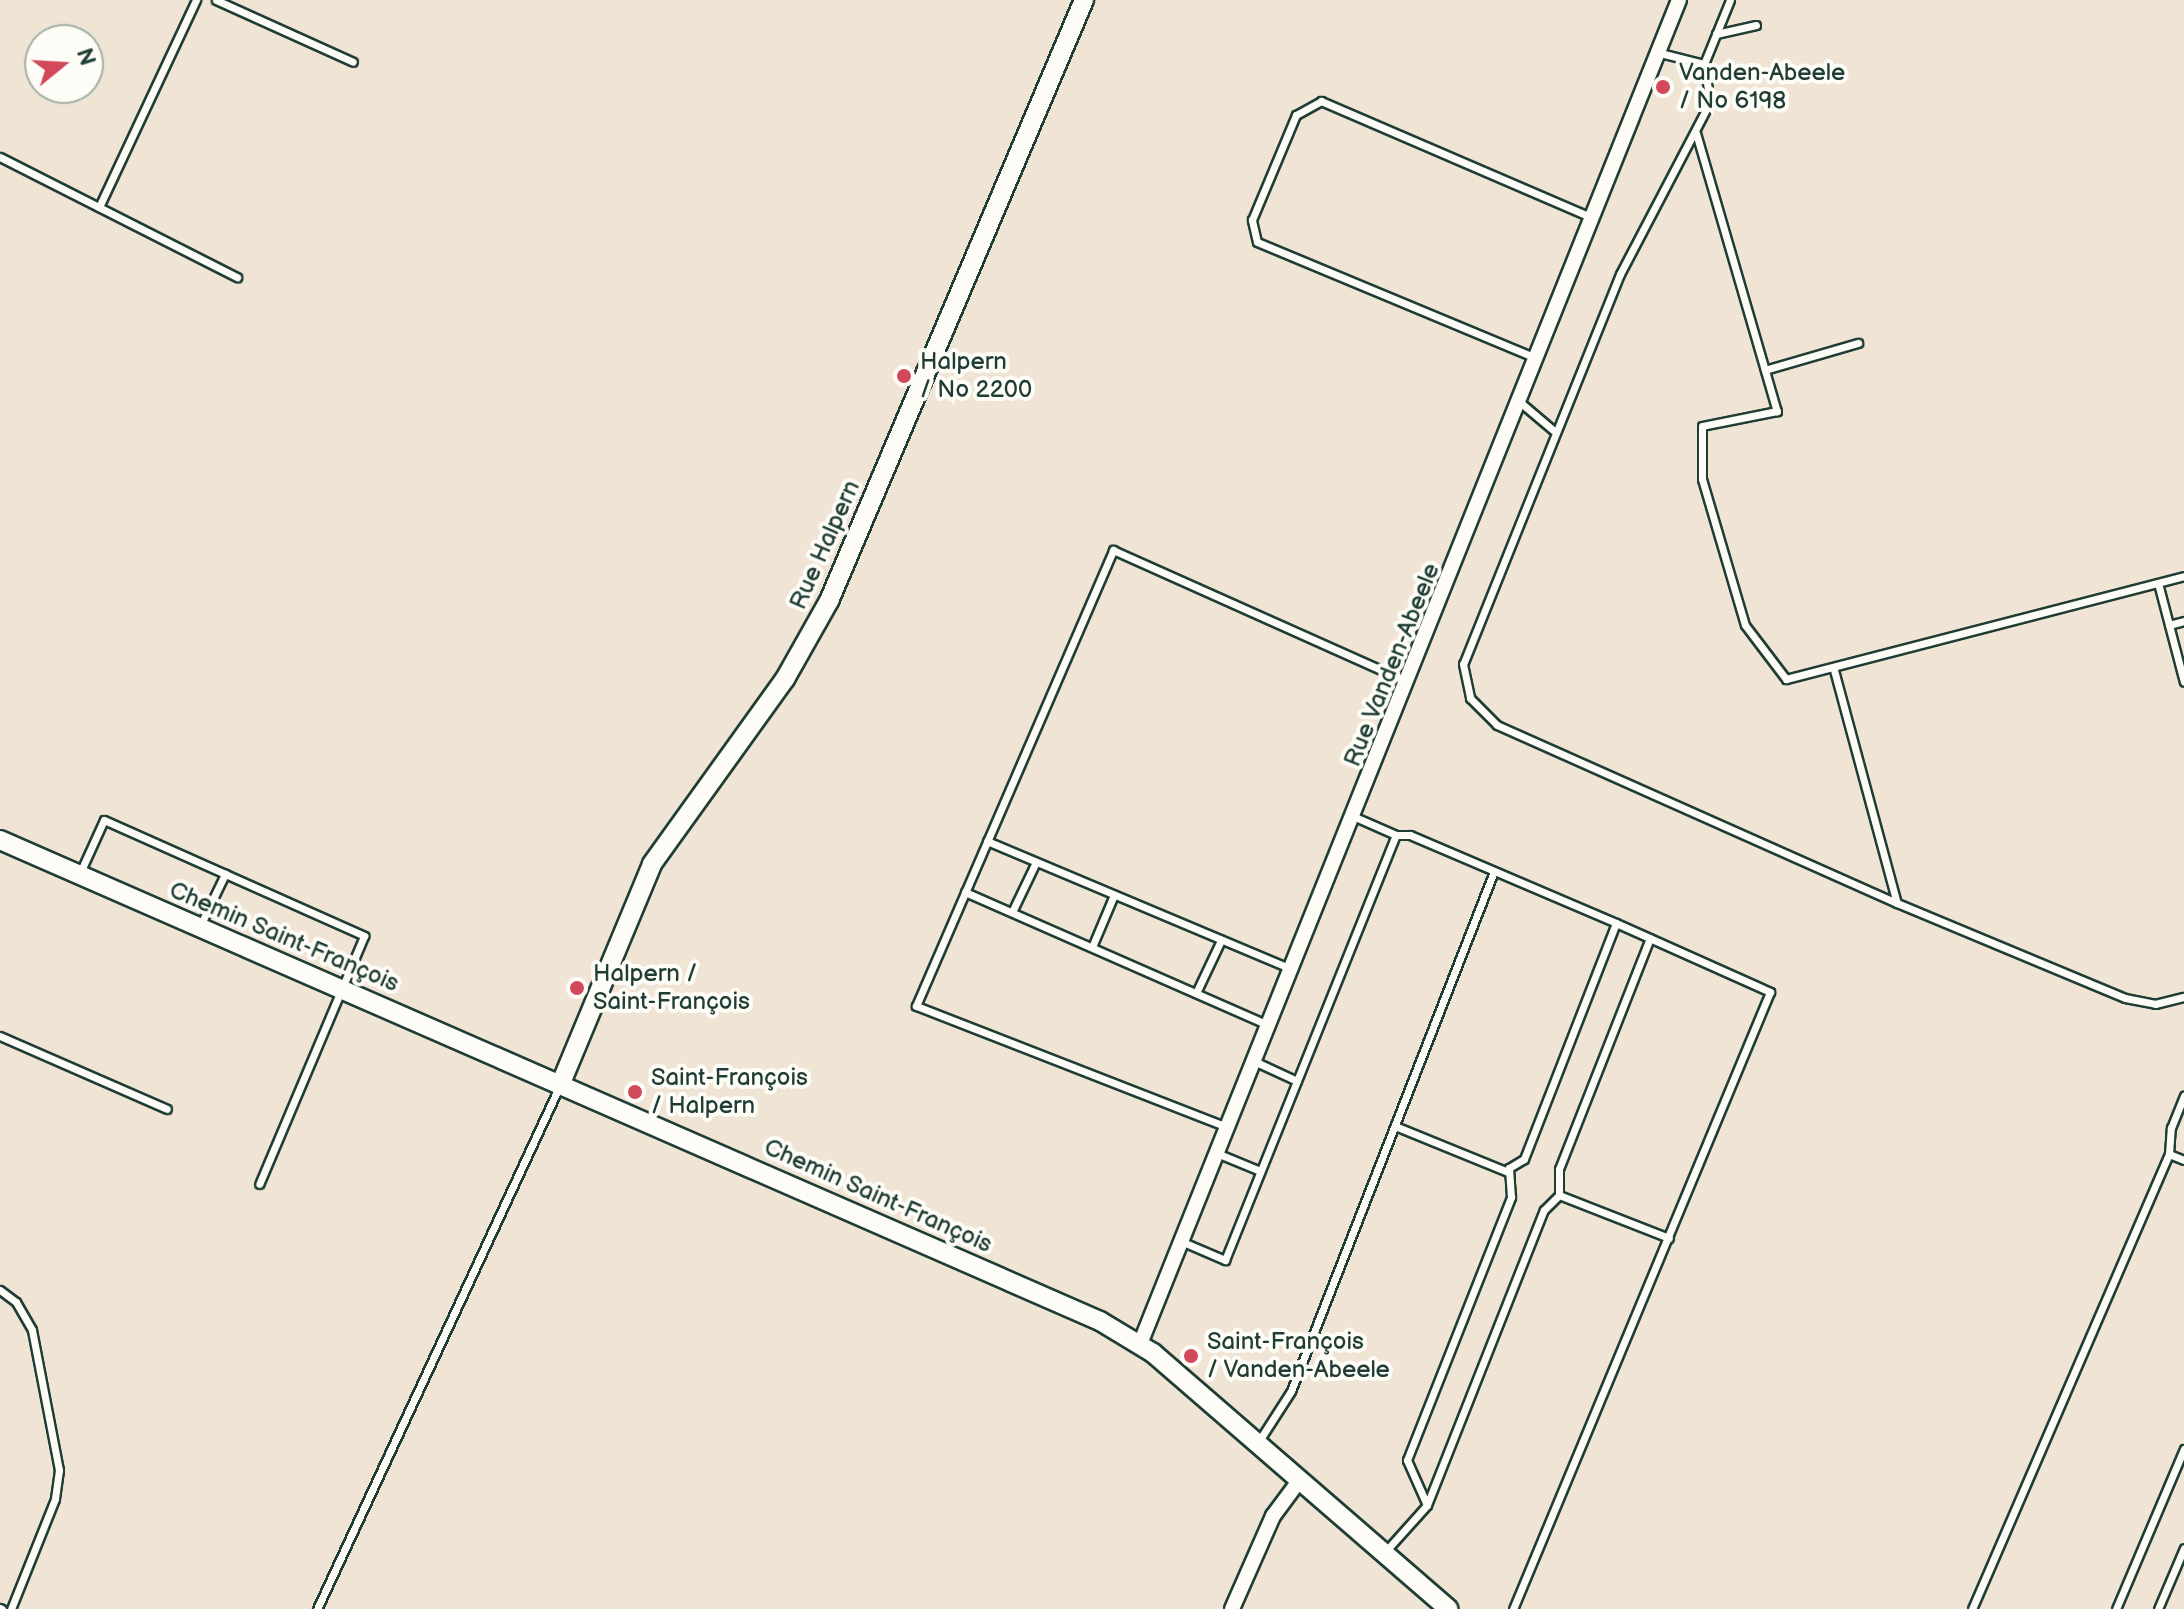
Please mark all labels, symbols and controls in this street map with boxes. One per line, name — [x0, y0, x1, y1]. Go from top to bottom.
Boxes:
north arrow — [24, 24, 104, 104]
text: N — [70, 45, 101, 69]
place label: Vanden-Abeele / No 6198 — [1679, 59, 1845, 115]
marker: Vanden-Abeele / No 6198 — [1654, 78, 1672, 96]
place label: Halpern / No 2200 — [920, 348, 1032, 404]
marker: Halpern / No 2200 — [895, 367, 913, 385]
street label: Rue Halpern — [784, 476, 866, 614]
street label: Rue Vanden-Abeele — [1338, 559, 1446, 771]
street label: Chemin Saint-François — [165, 875, 403, 999]
place label: Halpern / Saint-François — [593, 960, 750, 1016]
marker: Halpern / Saint-François — [568, 979, 586, 997]
place label: Saint-François / Halpern — [651, 1064, 808, 1120]
marker: Saint-François / Halpern — [626, 1083, 644, 1101]
street label: Chemin Saint-François — [759, 1133, 997, 1259]
place label: Saint-François / Vanden-Abeele — [1207, 1328, 1391, 1384]
marker: Saint-François / Vanden-Abeele — [1182, 1347, 1200, 1365]

